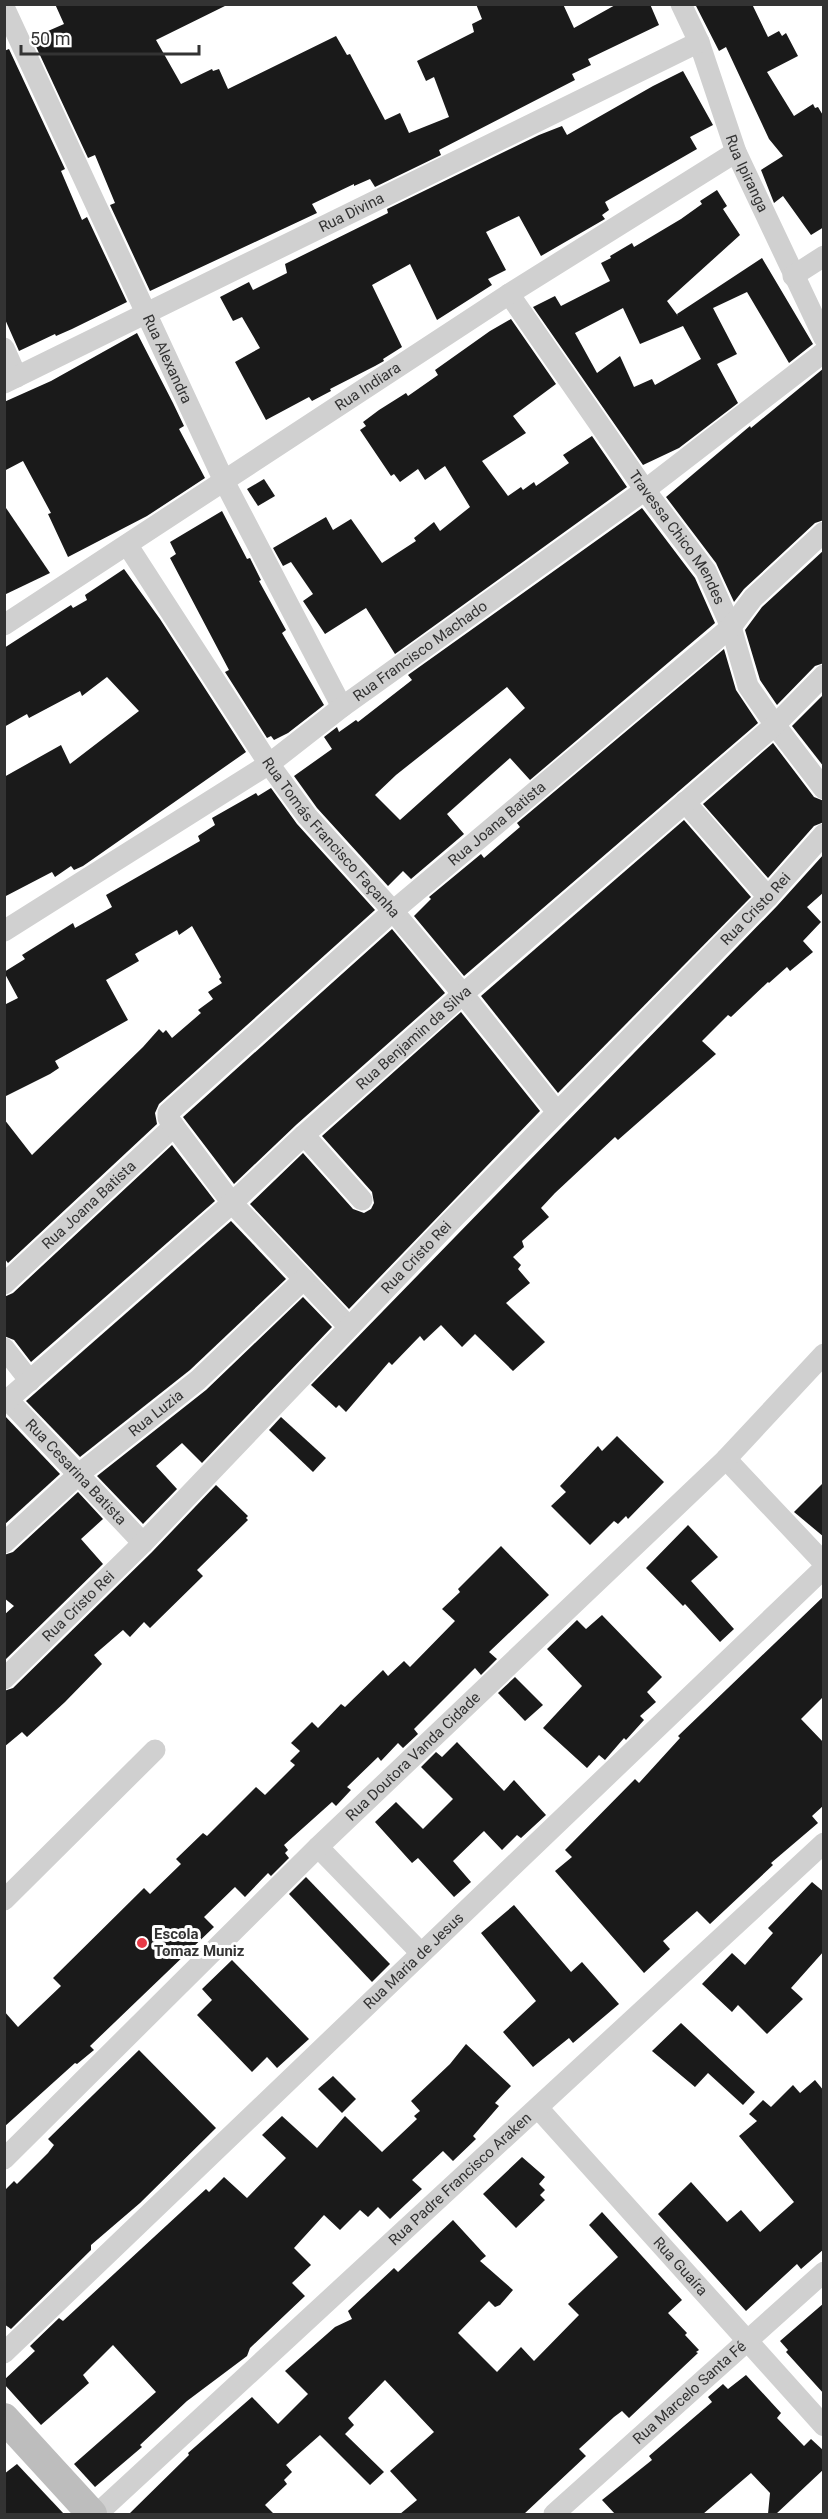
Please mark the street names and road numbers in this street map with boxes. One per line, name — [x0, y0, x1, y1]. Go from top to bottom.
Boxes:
street label: Rua Ipiranga — [722, 132, 772, 215]
street label: Rua Divina — [316, 189, 387, 236]
street label: Rua Alexandra — [139, 312, 196, 406]
street label: Rua Indiara — [331, 358, 404, 415]
street label: Travessa Chico Mendes — [625, 467, 729, 607]
street label: Rua Francisco Machado — [350, 597, 491, 705]
street label: Rua Tomás Francisco Façanha — [258, 754, 404, 921]
street label: Rua Joana Batista — [445, 778, 549, 870]
street label: Rua Cristo Rei — [717, 869, 794, 949]
street label: Rua Benjamin da Silva — [353, 982, 475, 1093]
street label: Rua Joana Batista — [38, 1157, 140, 1253]
street label: Rua Cristo Rei — [377, 1217, 455, 1297]
street label: Rua Luzia — [125, 1386, 187, 1440]
street label: Rua Cesarina Batista — [22, 1415, 130, 1529]
street label: Rua Cristo Rei — [39, 1567, 118, 1645]
street label: Rua Doutora Vanda Cidade — [342, 1688, 484, 1825]
street label: Rua Maria de Jesus — [360, 1909, 467, 2013]
street label: Rua Padre Francisco Araken — [385, 2109, 535, 2249]
street label: Rua Guaíra — [649, 2233, 711, 2299]
street label: Rua Marcelo Santa Fé — [629, 2337, 750, 2448]

